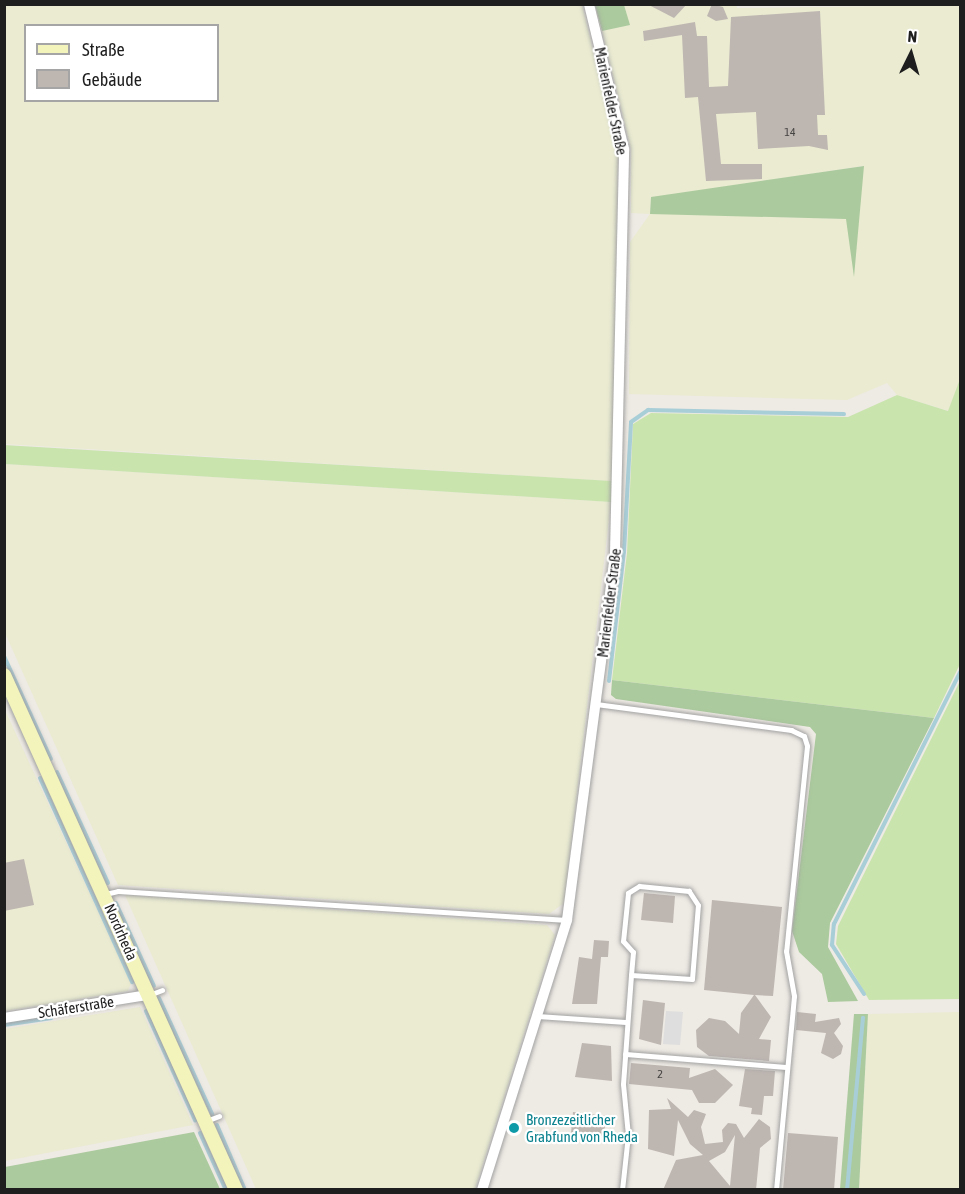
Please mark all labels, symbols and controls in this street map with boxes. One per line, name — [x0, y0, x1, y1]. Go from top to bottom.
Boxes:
legend — [24, 24, 219, 102]
north arrow — [881, 24, 941, 84]
text: N — [907, 27, 918, 45]
text: Straße — [82, 39, 125, 60]
street label: Marienfelder Straße — [591, 45, 631, 157]
text: Gebäude — [82, 69, 142, 90]
house number: 14 — [784, 126, 796, 140]
street label: Marienfelder Straße — [593, 547, 625, 659]
street label: Nordrheda — [101, 901, 141, 963]
street label: Schäferstraße — [37, 992, 115, 1022]
house number: 2 — [657, 1068, 663, 1082]
place label: Bronzezeitlicher Grabfund von Rheda — [526, 1110, 638, 1145]
marker: Bronzezeitlicher Grabfund von Rheda — [507, 1121, 521, 1135]

